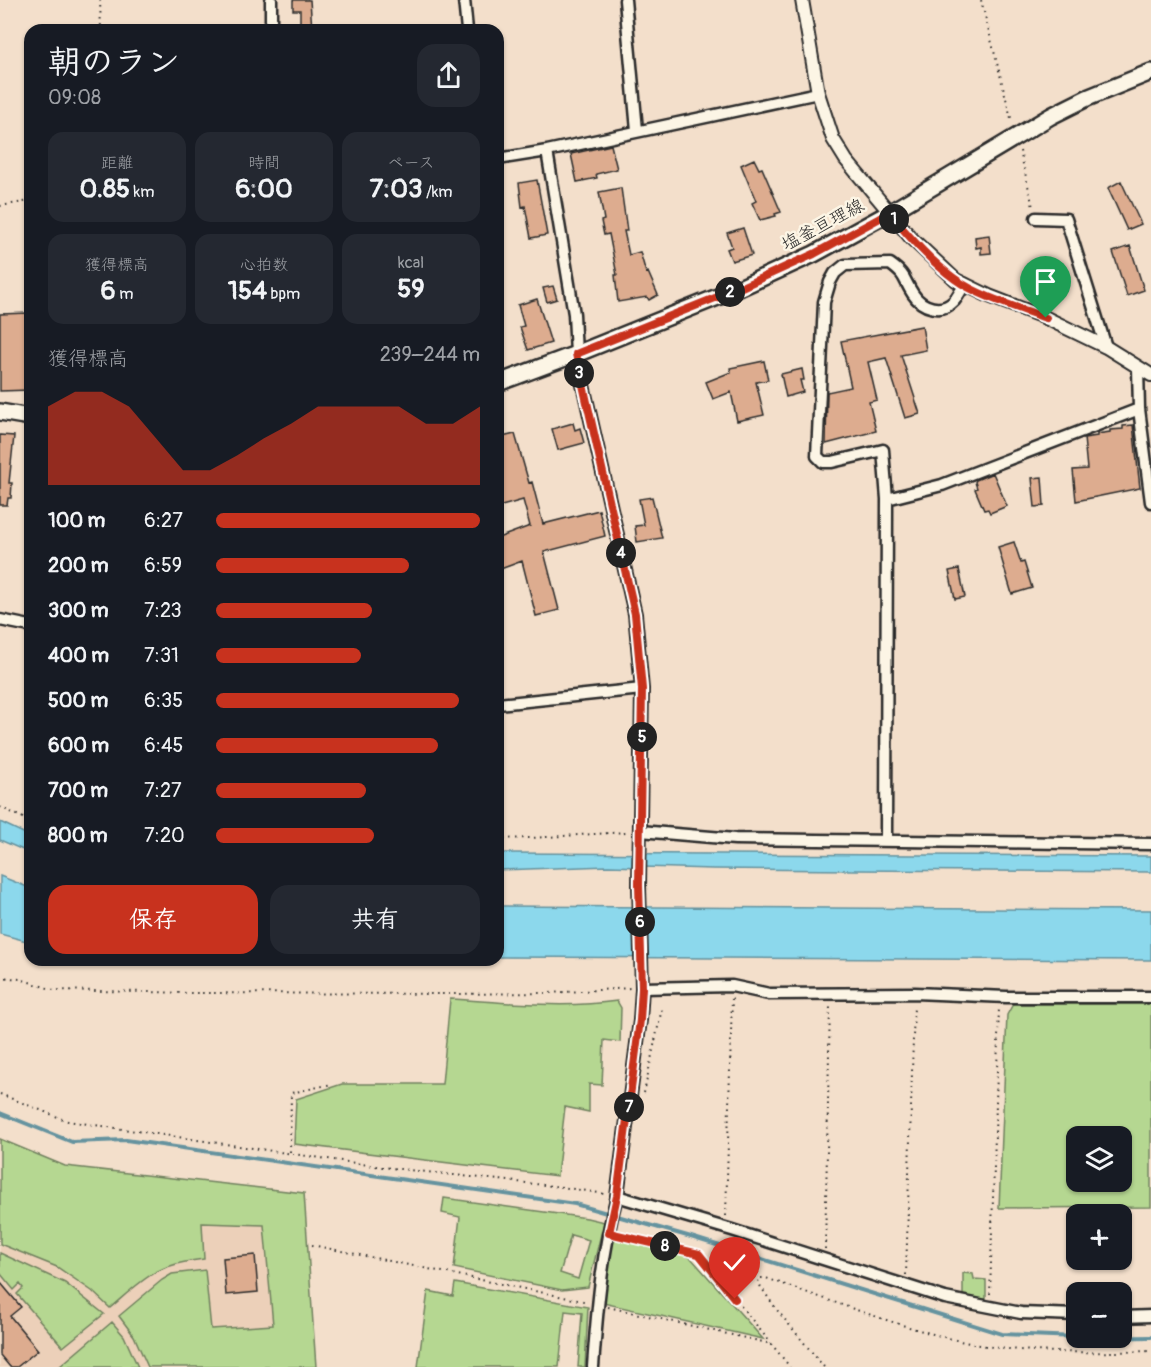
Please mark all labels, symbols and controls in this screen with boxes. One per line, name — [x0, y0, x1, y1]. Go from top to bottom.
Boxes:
text: 朝のラン — [48, 42, 180, 83]
button: share — [417, 44, 480, 107]
text: 09:08 — [48, 85, 101, 110]
text: 距離 — [101, 153, 133, 173]
text: 時間 — [248, 153, 280, 173]
text: ペース — [387, 153, 435, 173]
text: 0.85 — [79, 173, 130, 205]
text: 6:00 — [235, 173, 293, 205]
text: 7:03 — [369, 173, 422, 205]
text: km — [130, 182, 155, 202]
text: /km — [422, 182, 453, 202]
street label: 塩釜亘理線 — [778, 194, 868, 256]
pin: 1 — [879, 204, 909, 234]
text: 1 — [891, 209, 897, 229]
text: kcal — [398, 253, 424, 273]
text: 獲得標高 — [85, 255, 149, 275]
text: 心拍数 — [240, 255, 288, 275]
pin — [1020, 256, 1071, 318]
icon: arrive — [1029, 265, 1062, 298]
text: 59 — [397, 273, 425, 305]
text: 6 — [101, 275, 116, 307]
text: 154 — [228, 275, 267, 307]
pin: 2 — [715, 277, 745, 307]
text: 2 — [726, 282, 734, 302]
text: m — [116, 284, 133, 304]
text: bpm — [267, 284, 300, 304]
text: 239–244 m — [380, 342, 480, 367]
text: 獲得標高 — [48, 346, 128, 371]
pin: 3 — [564, 358, 594, 388]
text: 3 — [575, 363, 583, 383]
text: 100 m — [48, 508, 105, 533]
text: 6:27 — [144, 508, 183, 533]
pin: 4 — [606, 538, 636, 568]
text: 4 — [616, 543, 626, 563]
text: 200 m — [48, 553, 109, 578]
text: 6:59 — [144, 553, 182, 578]
text: 300 m — [48, 598, 109, 623]
text: 7:23 — [144, 598, 182, 623]
text: 400 m — [48, 643, 109, 668]
text: 7:31 — [144, 643, 179, 668]
text: 500 m — [48, 688, 108, 713]
text: 6:35 — [144, 688, 183, 713]
pin: 5 — [627, 722, 657, 752]
text: 5 — [638, 727, 646, 747]
text: 600 m — [48, 733, 109, 758]
text: 6:45 — [144, 733, 183, 758]
text: 700 m — [48, 778, 108, 803]
text: 7:27 — [144, 778, 182, 803]
text: 800 m — [48, 823, 108, 848]
text: 7:20 — [144, 823, 185, 848]
button: 保存 — [48, 885, 258, 954]
button: 共有 — [270, 885, 480, 954]
pin: 6 — [625, 907, 655, 937]
text: 6 — [635, 912, 645, 932]
pin: 7 — [614, 1092, 644, 1122]
text: 7 — [625, 1097, 633, 1117]
map controls — [1066, 1126, 1132, 1348]
button: layers — [1066, 1126, 1132, 1192]
button: + — [1066, 1204, 1132, 1270]
pin: 8 — [650, 1231, 680, 1261]
text: 8 — [661, 1236, 669, 1256]
pin — [709, 1237, 760, 1299]
icon: check — [718, 1246, 751, 1279]
button: − — [1066, 1282, 1132, 1348]

